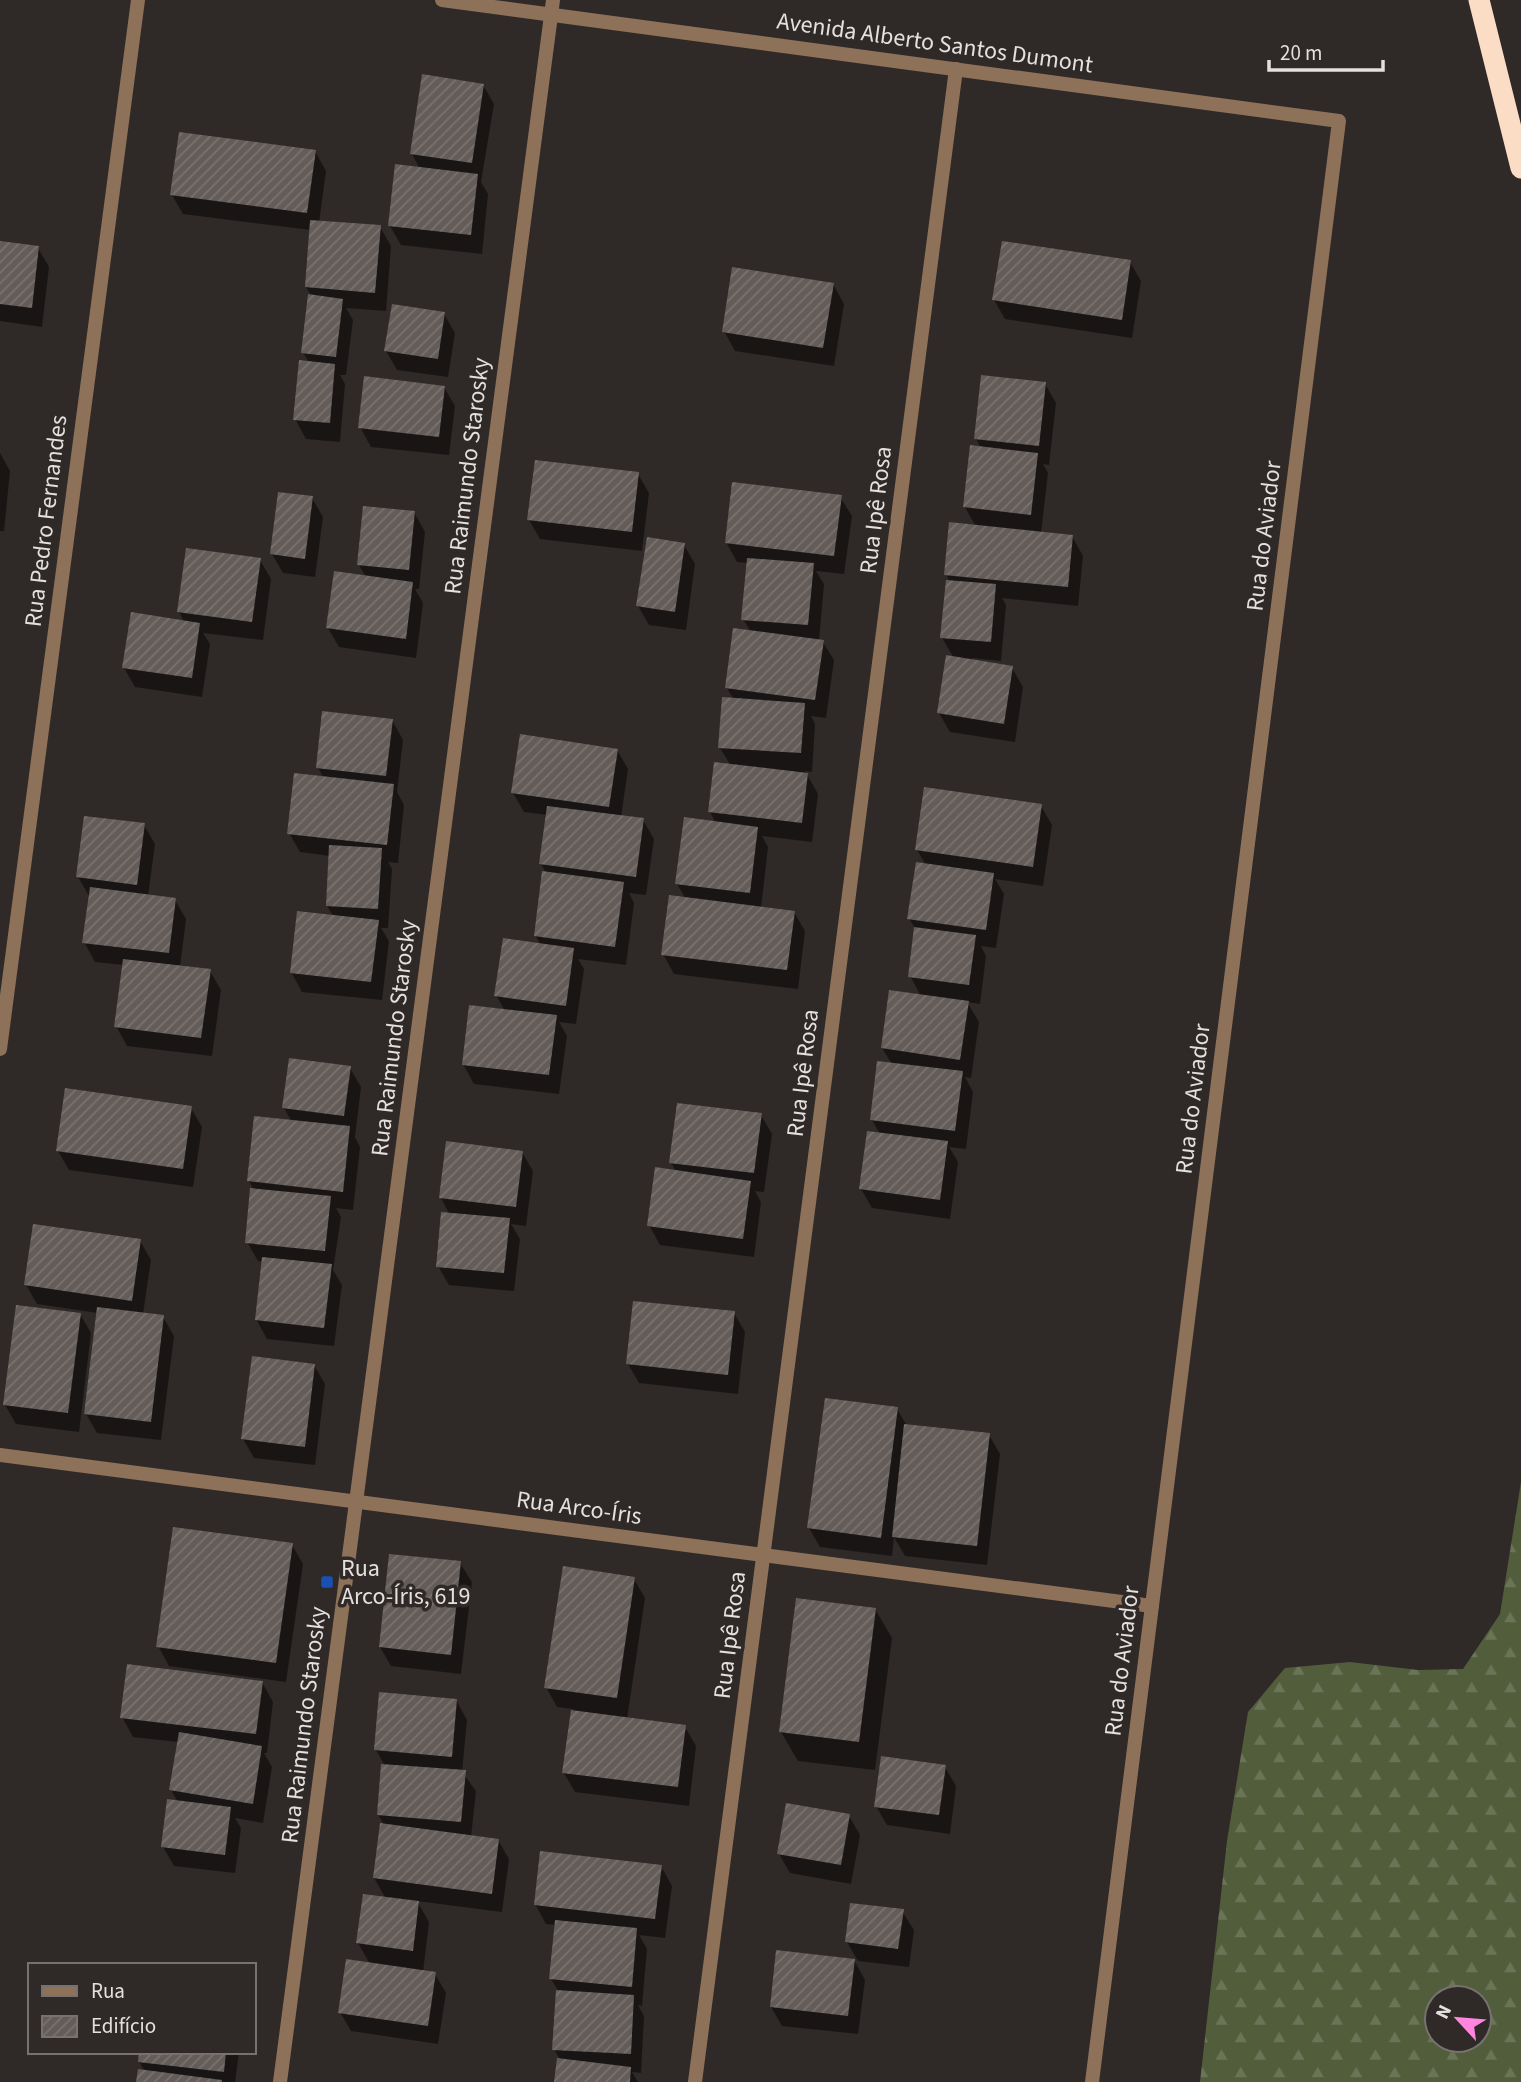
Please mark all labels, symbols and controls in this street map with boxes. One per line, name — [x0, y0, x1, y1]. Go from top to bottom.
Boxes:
street label: Avenida Alberto Santos Dumont — [775, 3, 1095, 83]
scale bar — [1269, 28, 1383, 72]
text: 20 m — [1280, 38, 1322, 68]
street label: Rua Raimundo Starosky — [435, 355, 499, 597]
street label: Rua Pedro Fernandes — [16, 413, 76, 629]
street label: Rua Ipê Rosa — [851, 444, 901, 576]
street label: Rua do Aviador — [1237, 458, 1291, 613]
street label: Rua Raimundo Starosky — [362, 917, 426, 1159]
street label: Rua Ipê Rosa — [778, 1007, 828, 1139]
street label: Rua do Aviador — [1166, 1021, 1220, 1176]
street label: Rua Arco-Íris — [514, 1482, 644, 1534]
place label: Rua Arco-Íris, 619 — [341, 1551, 470, 1614]
street label: Rua Ipê Rosa — [705, 1569, 755, 1701]
marker: Rua Arco-Íris, 619 — [319, 1574, 335, 1590]
street label: Rua do Aviador — [1095, 1583, 1149, 1738]
street label: Rua Raimundo Starosky — [272, 1604, 336, 1846]
legend — [28, 1963, 256, 2054]
text: Rua — [91, 1976, 125, 2006]
north arrow — [1423, 1984, 1493, 2054]
text: N — [1429, 2001, 1459, 2024]
text: Edifício — [91, 2011, 156, 2041]

